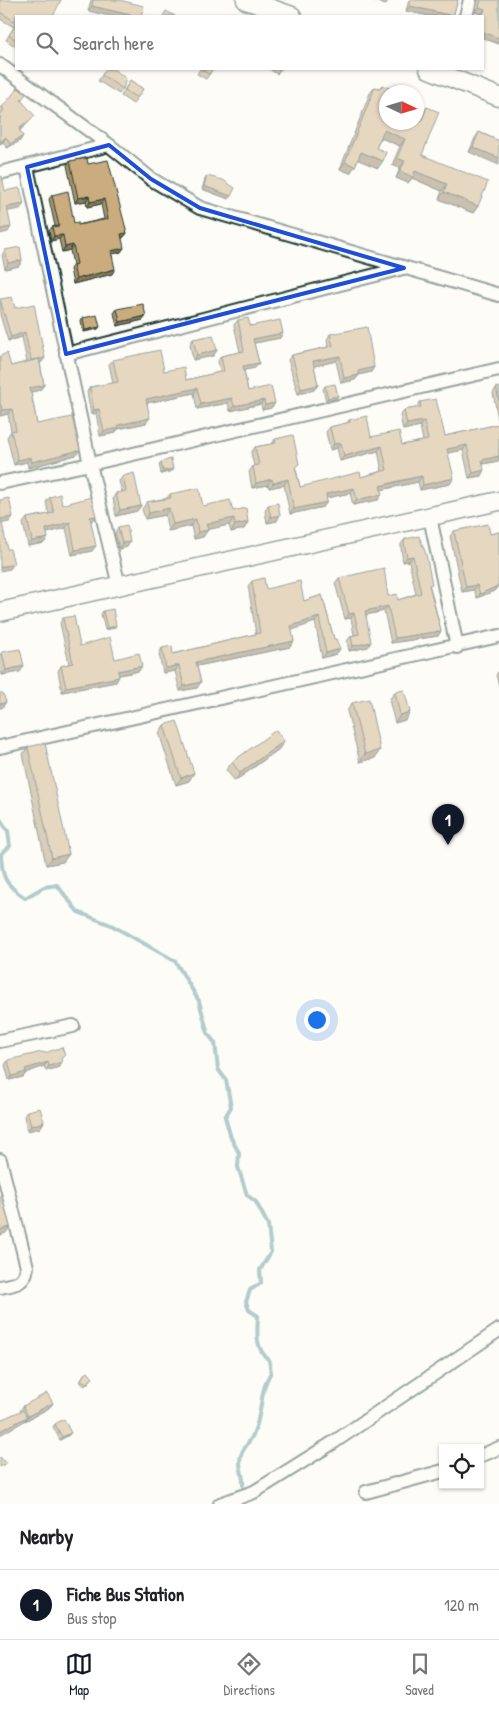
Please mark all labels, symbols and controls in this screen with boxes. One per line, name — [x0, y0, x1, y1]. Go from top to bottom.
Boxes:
search box — [15, 15, 484, 70]
icon: search — [33, 29, 61, 57]
text: Search here — [73, 30, 154, 56]
north arrow — [379, 85, 424, 130]
pin: 1 — [432, 804, 464, 845]
your location — [304, 1007, 330, 1033]
map controls — [439, 1444, 484, 1489]
button: locate — [439, 1444, 484, 1489]
text: Nearby — [20, 1522, 73, 1551]
text: Fiche Bus Station — [67, 1581, 184, 1607]
text: 1 — [33, 1594, 39, 1616]
text: 120 m — [444, 1594, 479, 1616]
text: Bus stop — [67, 1607, 116, 1629]
tab: Map — [65, 1650, 93, 1699]
tab: Directions — [223, 1650, 275, 1699]
tab: Saved — [405, 1650, 434, 1699]

